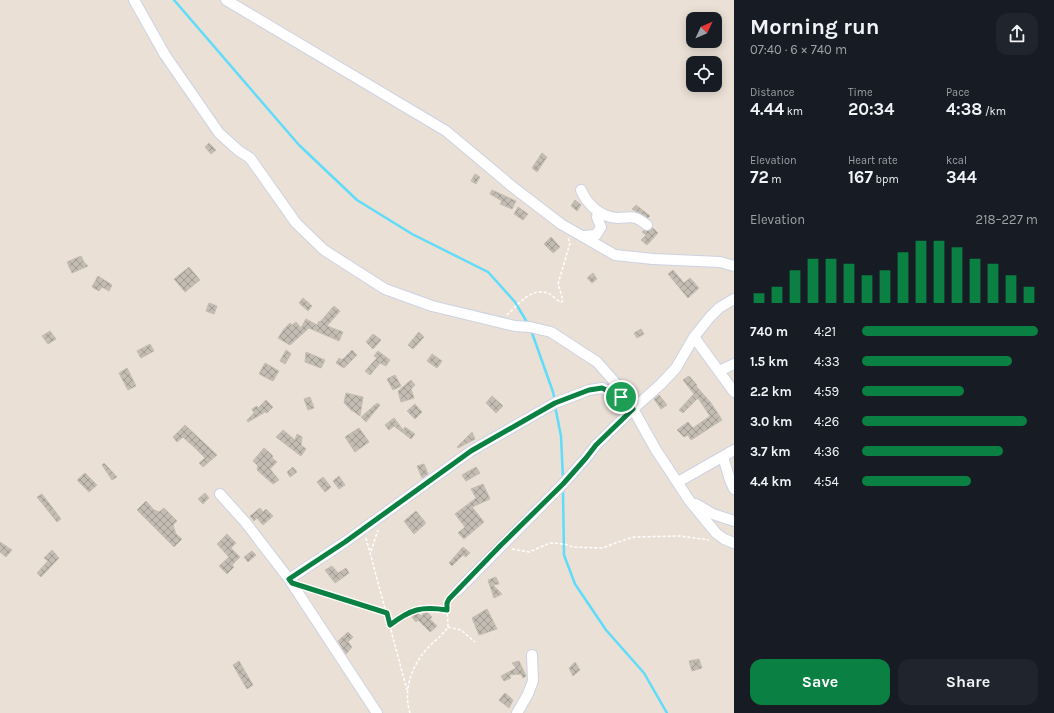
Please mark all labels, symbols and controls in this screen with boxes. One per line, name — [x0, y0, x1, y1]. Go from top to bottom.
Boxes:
north arrow — [686, 12, 722, 48]
map controls — [686, 12, 722, 92]
button: share — [996, 13, 1038, 55]
text: Morning run — [750, 14, 879, 40]
text: 07:40 · 6 × 740 m — [750, 42, 847, 57]
button: locate — [686, 56, 722, 92]
text: Distance — [750, 86, 794, 99]
text: Time — [848, 86, 873, 99]
text: Pace — [946, 86, 969, 99]
text: 4.44 — [750, 99, 784, 119]
text: 20:34 — [848, 99, 894, 119]
text: 4:38 — [946, 99, 982, 119]
text: km — [784, 105, 803, 118]
text: /km — [982, 105, 1006, 118]
text: Elevation — [750, 154, 797, 167]
text: Heart rate — [848, 154, 898, 167]
text: kcal — [946, 154, 967, 167]
text: 72 — [750, 167, 769, 187]
text: 167 — [848, 167, 873, 187]
text: 344 — [946, 167, 977, 187]
text: m — [769, 173, 782, 186]
text: bpm — [873, 173, 899, 186]
text: Elevation — [750, 212, 805, 227]
text: 218–227 m — [976, 212, 1038, 227]
text: 740 m — [750, 324, 788, 339]
text: 4:21 — [814, 324, 836, 339]
text: 1.5 km — [750, 354, 788, 369]
text: 4:33 — [814, 354, 840, 369]
pin — [604, 380, 638, 414]
text: 2.2 km — [750, 384, 792, 399]
text: 4:59 — [814, 384, 839, 399]
icon: arrive — [610, 386, 632, 408]
text: 3.0 km — [750, 414, 792, 429]
text: 4:26 — [814, 414, 839, 429]
text: 3.7 km — [750, 444, 791, 459]
text: 4:36 — [814, 444, 839, 459]
text: 4.4 km — [750, 474, 792, 489]
text: 4:54 — [814, 474, 839, 489]
button: Save — [750, 659, 890, 705]
button: Share — [898, 659, 1038, 705]

